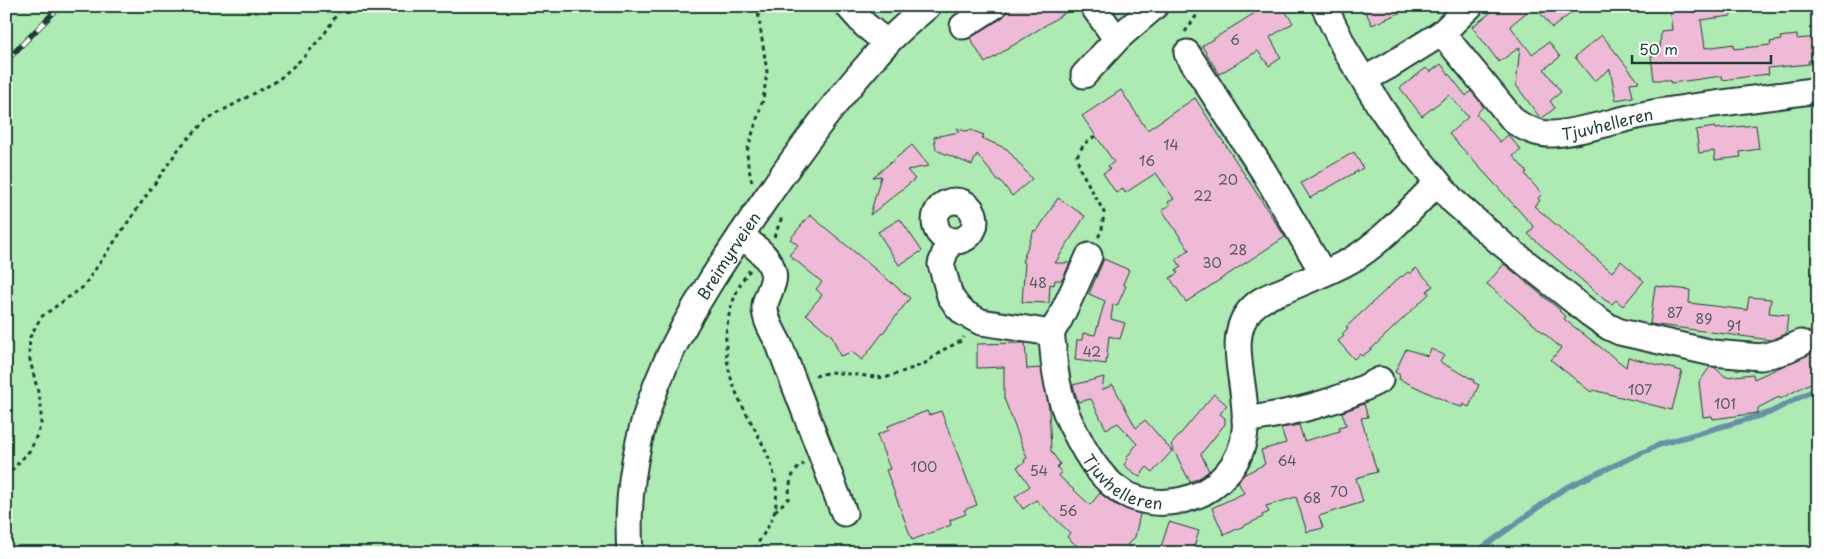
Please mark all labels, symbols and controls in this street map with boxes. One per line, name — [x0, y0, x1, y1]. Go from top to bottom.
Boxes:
house number: 6 — [1230, 29, 1240, 50]
scale bar — [1632, 32, 1770, 64]
text: 50 m — [1639, 37, 1678, 60]
street label: Tjuvhelleren — [1560, 101, 1655, 145]
house number: 14 — [1163, 134, 1179, 155]
house number: 16 — [1139, 150, 1155, 171]
house number: 20 — [1218, 169, 1238, 190]
house number: 22 — [1194, 185, 1212, 206]
street label: Breimyrveien — [690, 207, 766, 304]
house number: 28 — [1229, 239, 1247, 260]
house number: 30 — [1202, 252, 1222, 273]
house number: 48 — [1029, 272, 1047, 293]
house number: 87 — [1667, 302, 1683, 323]
house number: 89 — [1696, 308, 1712, 329]
house number: 91 — [1727, 315, 1741, 336]
house number: 42 — [1083, 341, 1101, 362]
house number: 107 — [1628, 379, 1652, 400]
house number: 101 — [1714, 393, 1736, 414]
street label: Tjuvhelleren — [1078, 448, 1163, 514]
house number: 64 — [1277, 450, 1297, 471]
house number: 100 — [911, 456, 937, 477]
house number: 54 — [1030, 460, 1048, 481]
house number: 70 — [1330, 481, 1348, 502]
house number: 68 — [1303, 487, 1321, 508]
house number: 56 — [1059, 500, 1078, 521]

